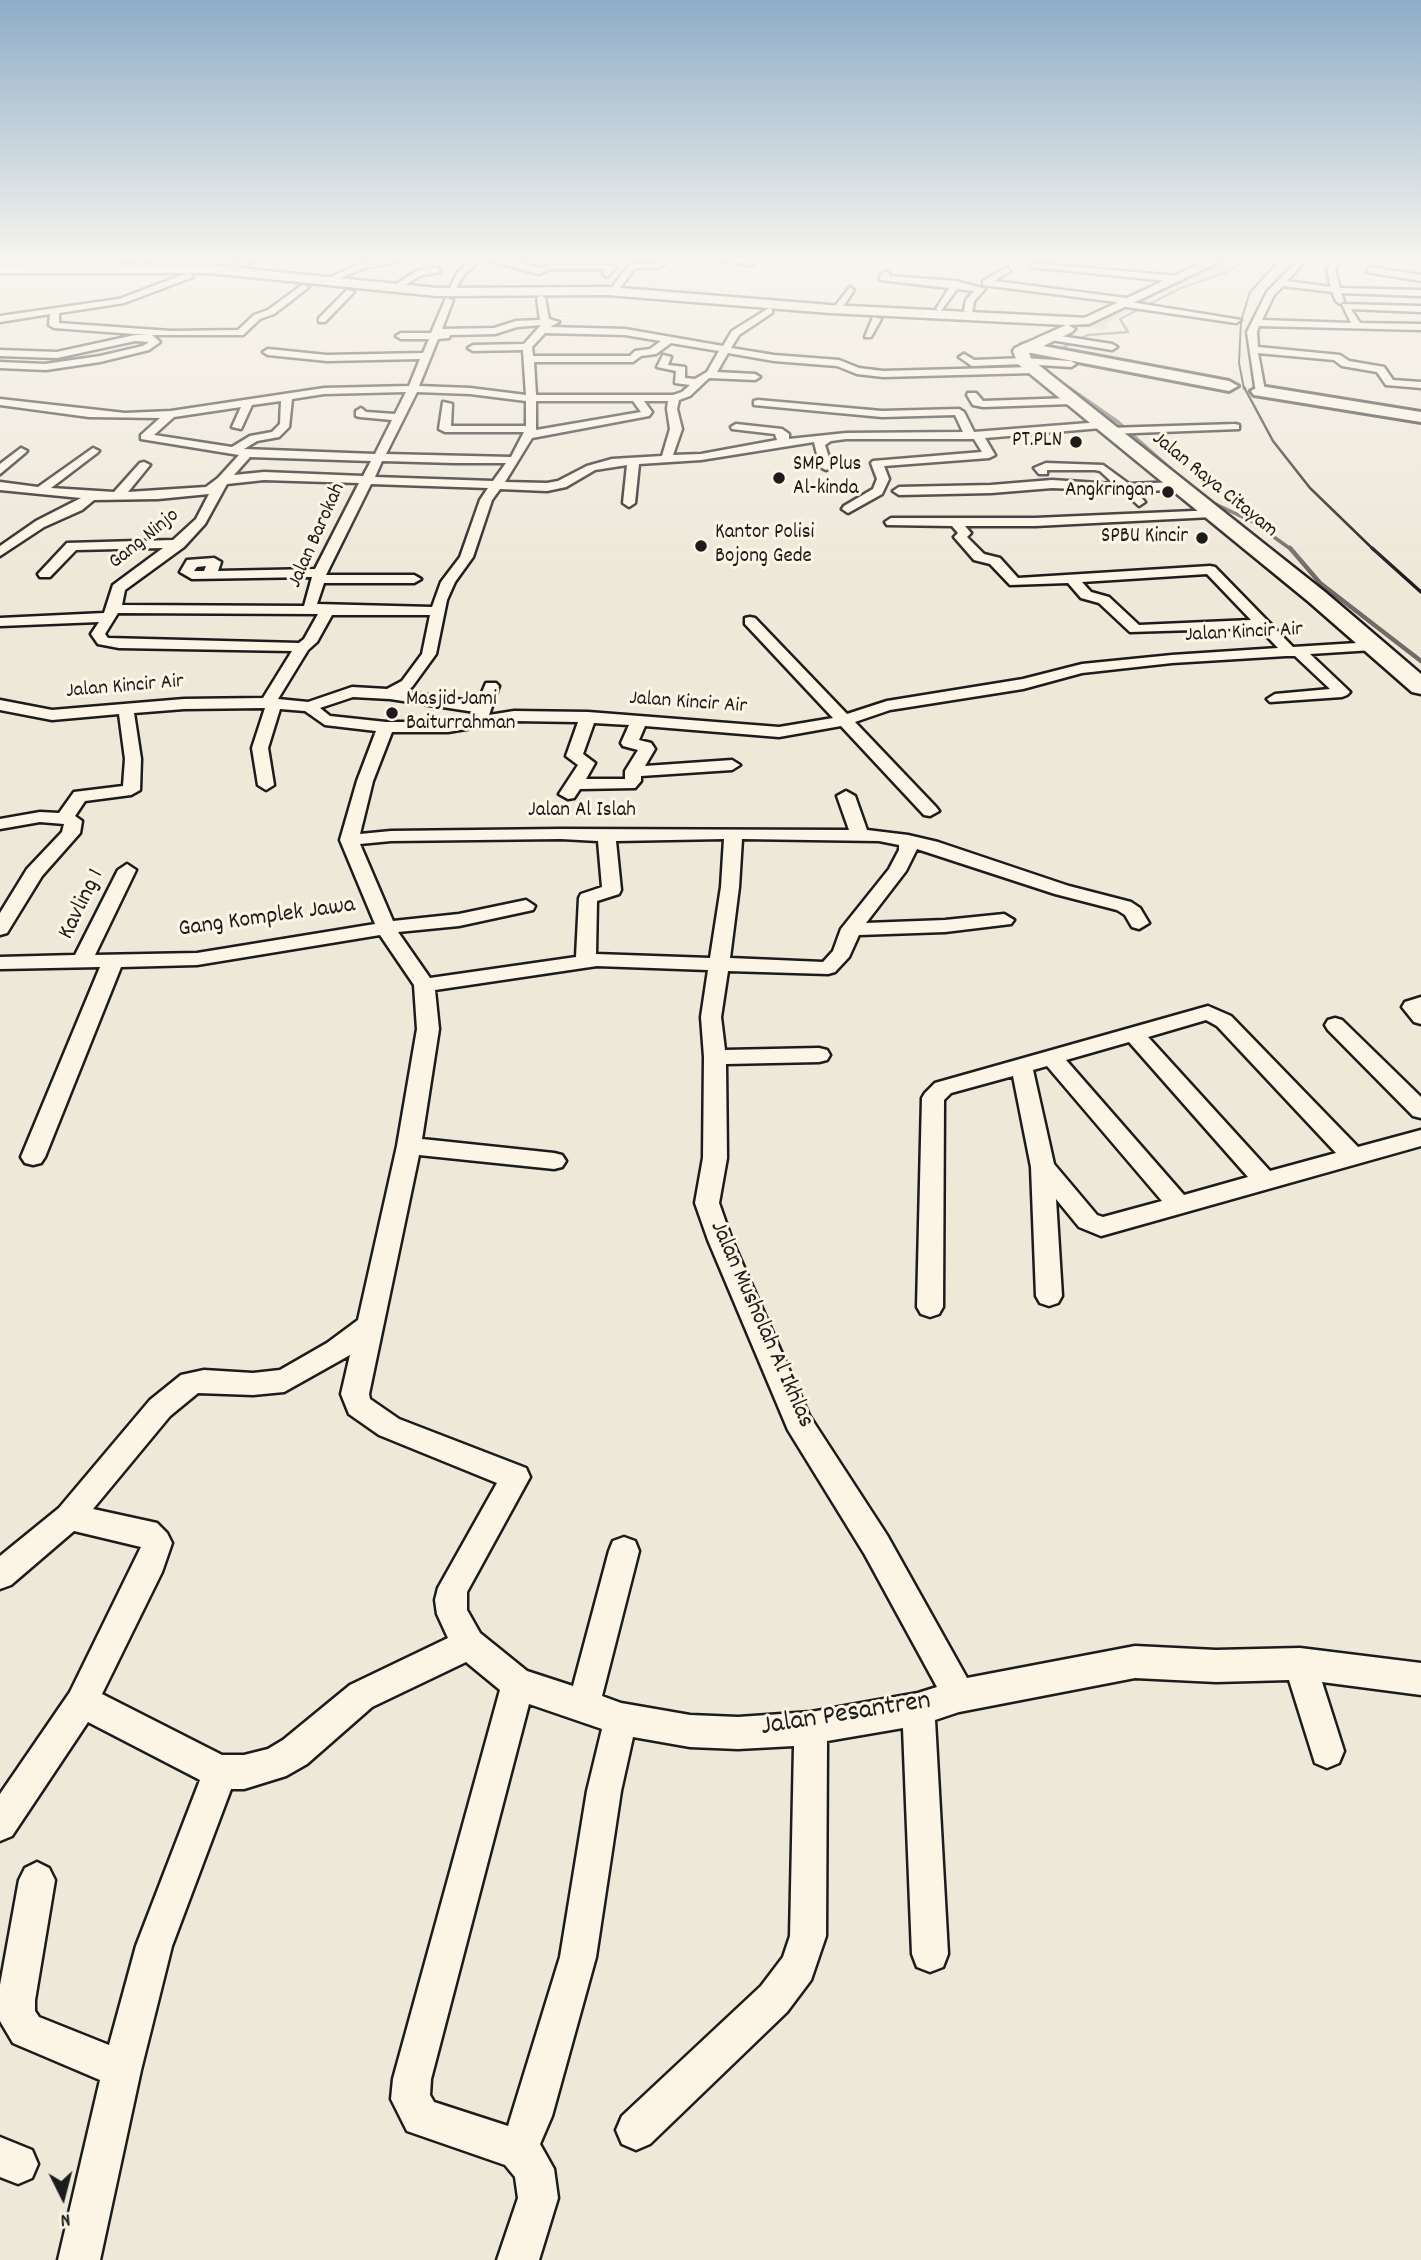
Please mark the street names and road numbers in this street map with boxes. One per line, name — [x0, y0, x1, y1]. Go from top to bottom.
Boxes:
street label: Jalan Raya Citayam — [1146, 428, 1282, 544]
street label: Jalan Barokah — [284, 480, 352, 592]
street label: Gang Ninjo — [105, 504, 185, 576]
street label: Jalan Kincir Air — [1184, 618, 1304, 650]
street label: Jalan Kincir Air — [65, 670, 185, 706]
street label: Jalan Kincir Air — [628, 687, 748, 721]
street label: Jalan Al Islah — [528, 799, 636, 825]
street label: Kavling 1 — [54, 865, 112, 945]
street label: Gang Komplek Jawa — [177, 892, 357, 946]
street label: Jalan Musholah Al Ikhlas — [702, 1217, 818, 1433]
street label: Jalan Pesantren — [759, 1686, 933, 1746]

